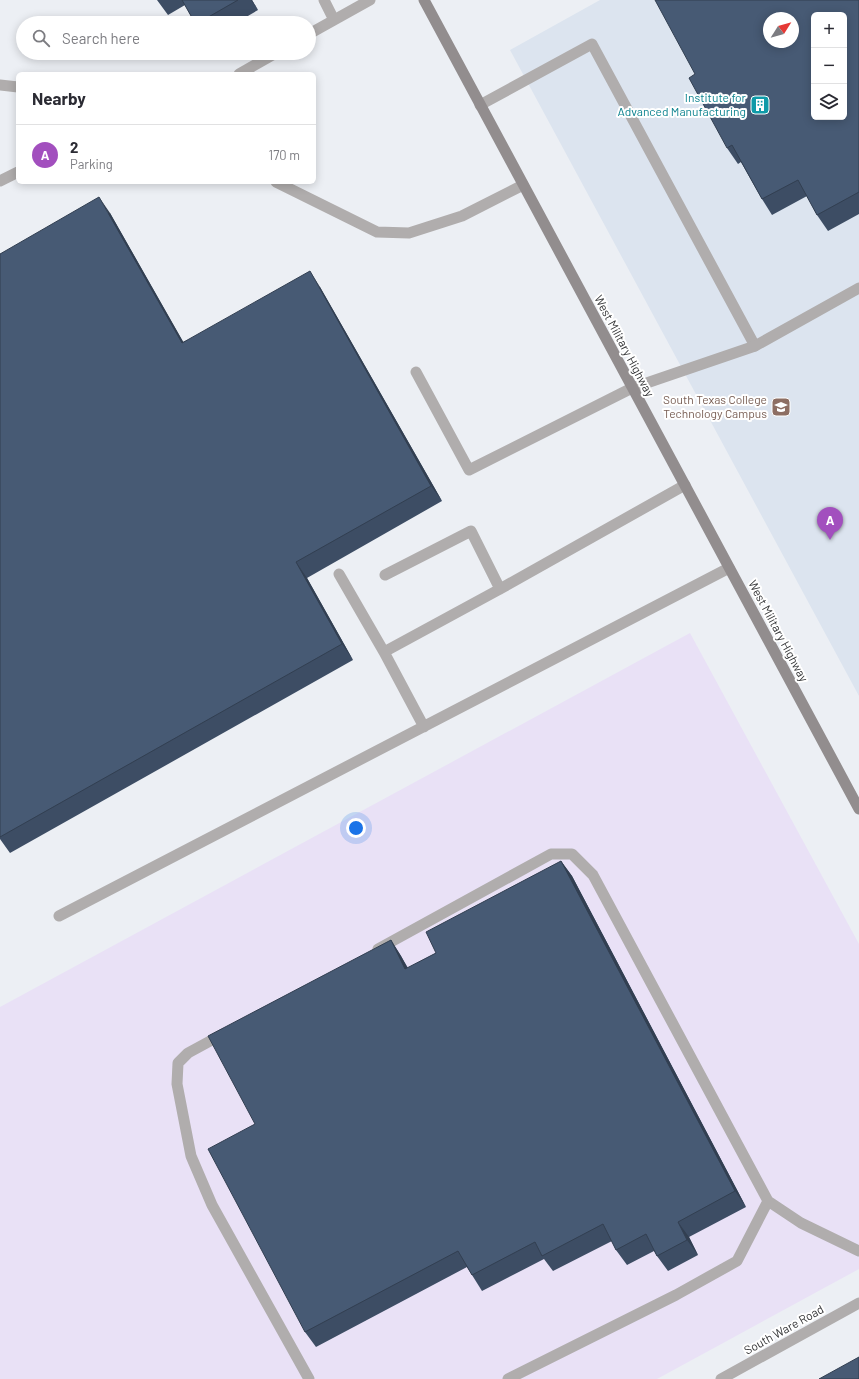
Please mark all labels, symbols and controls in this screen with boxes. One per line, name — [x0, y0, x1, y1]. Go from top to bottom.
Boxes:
north arrow — [763, 12, 799, 48]
map controls — [811, 12, 847, 120]
button: + — [811, 12, 847, 48]
search box — [16, 16, 316, 60]
icon: search — [30, 27, 52, 49]
text: Search here — [62, 29, 140, 47]
button: − — [811, 48, 847, 84]
button: layers — [811, 84, 847, 120]
text: Nearby — [32, 88, 86, 108]
place label: Institute for Advanced Manufacturing — [618, 90, 747, 118]
building icon: Institute for Advanced Manufacturing — [749, 94, 771, 116]
text: 2 — [70, 138, 78, 156]
text: A — [41, 147, 49, 163]
text: 170 m — [269, 147, 300, 163]
text: Parking — [70, 156, 113, 172]
street label: West Military Highway — [592, 292, 658, 399]
place label: South Texas College Technology Campus — [663, 392, 767, 420]
school or university icon: South Texas College Technology Campus — [770, 396, 792, 418]
pin: A — [817, 507, 843, 540]
street label: West Military Highway — [746, 577, 812, 684]
your location — [346, 818, 366, 838]
street label: South Ware Road — [741, 1301, 826, 1357]

